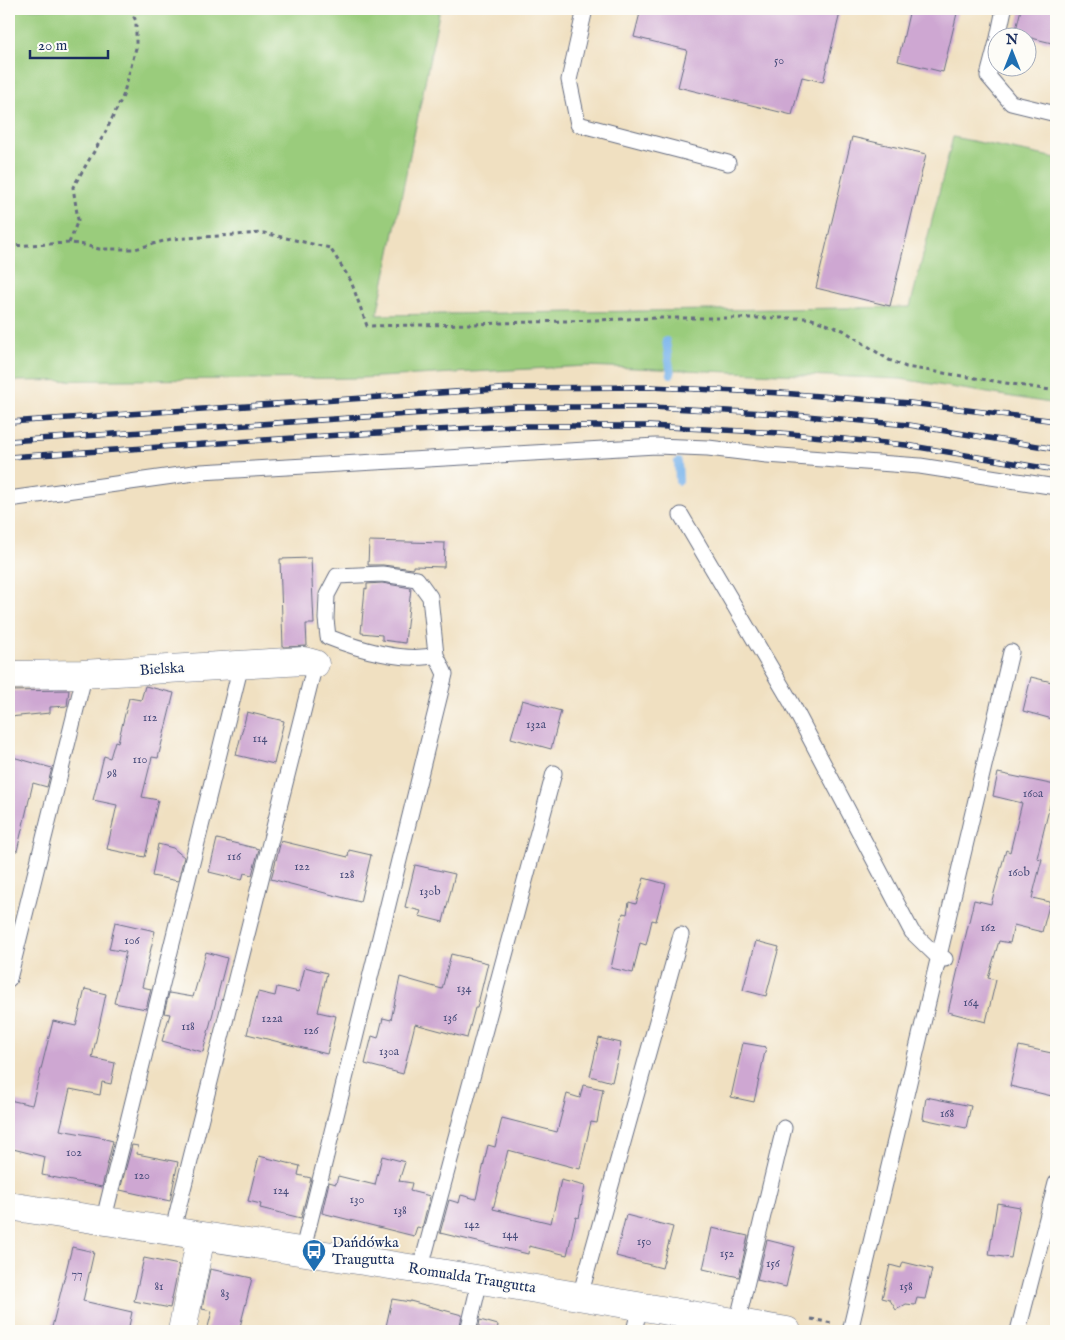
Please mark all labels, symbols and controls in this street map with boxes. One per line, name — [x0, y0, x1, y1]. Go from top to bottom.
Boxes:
scale bar — [30, 28, 108, 60]
north arrow — [988, 28, 1038, 78]
text: N — [1005, 31, 1018, 49]
text: 20 m — [38, 36, 68, 55]
house number: 50 — [774, 53, 784, 68]
street label: Bielska — [139, 658, 185, 680]
house number: 112 — [143, 710, 158, 725]
house number: 132a — [526, 717, 547, 732]
house number: 114 — [253, 731, 268, 746]
house number: 110 — [133, 752, 147, 767]
house number: 98 — [106, 766, 117, 781]
house number: 160a — [1023, 786, 1044, 801]
house number: 116 — [227, 849, 242, 864]
house number: 122 — [294, 859, 310, 874]
house number: 160b — [1008, 865, 1030, 880]
house number: 128 — [340, 867, 355, 882]
house number: 130b — [419, 884, 441, 899]
house number: 162 — [980, 920, 996, 935]
house number: 106 — [124, 933, 141, 948]
house number: 134 — [457, 981, 472, 996]
house number: 164 — [963, 995, 979, 1010]
house number: 136 — [443, 1010, 458, 1025]
house number: 122a — [262, 1011, 283, 1026]
house number: 118 — [181, 1019, 195, 1034]
house number: 126 — [303, 1023, 320, 1038]
house number: 130a — [379, 1044, 400, 1059]
house number: 168 — [940, 1106, 954, 1121]
house number: 102 — [66, 1145, 82, 1160]
house number: 120 — [134, 1168, 150, 1183]
house number: 124 — [273, 1183, 289, 1198]
house number: 130 — [350, 1192, 365, 1207]
house number: 138 — [393, 1203, 407, 1218]
house number: 142 — [464, 1217, 480, 1232]
house number: 144 — [502, 1227, 518, 1242]
place label: Dańdówka Traugutta — [332, 1233, 399, 1269]
house number: 150 — [637, 1234, 651, 1249]
bus stop icon: Dańdówka Traugutta — [301, 1238, 327, 1272]
house number: 152 — [720, 1246, 735, 1261]
house number: 156 — [766, 1256, 781, 1271]
street label: Romualda Traugutta — [407, 1259, 538, 1298]
house number: 77 — [71, 1267, 83, 1282]
house number: 81 — [154, 1279, 164, 1294]
house number: 158 — [899, 1279, 913, 1294]
house number: 83 — [220, 1286, 230, 1301]

